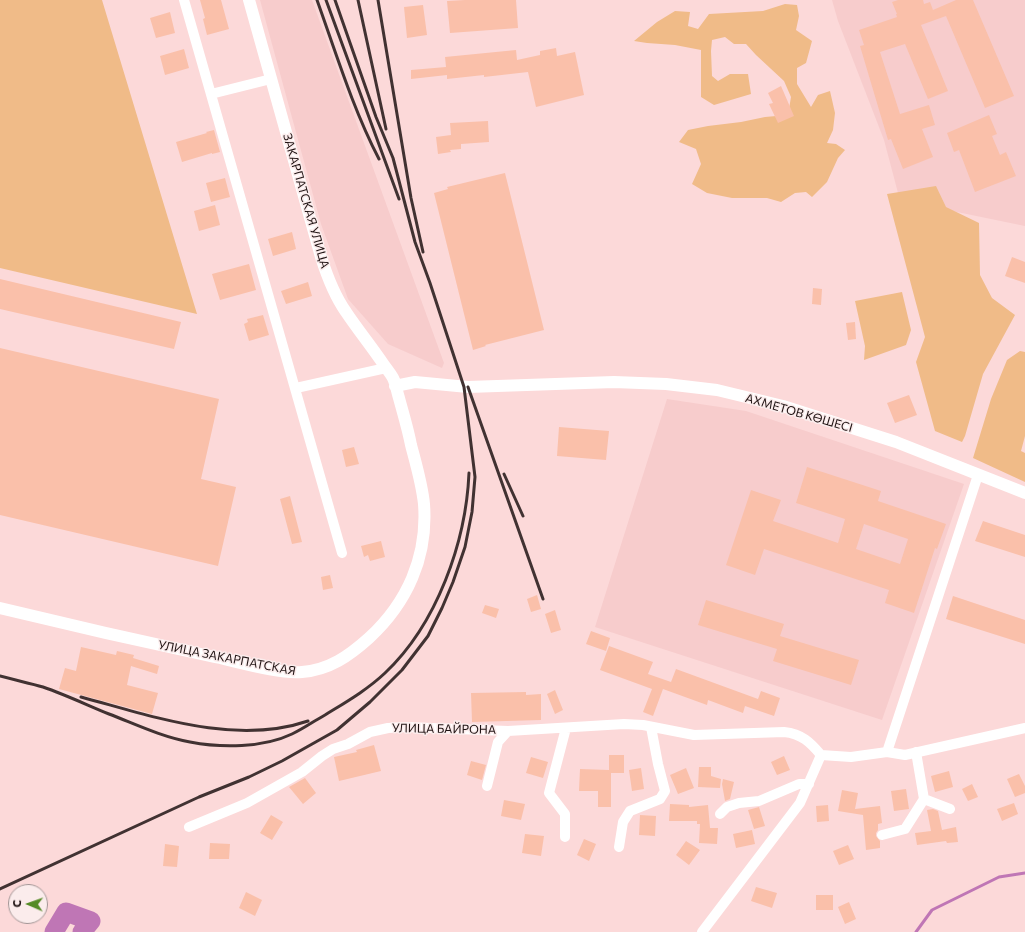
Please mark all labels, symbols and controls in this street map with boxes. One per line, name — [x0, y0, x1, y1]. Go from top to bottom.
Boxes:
street label: ЗАКАРПАТСКАЯ УЛИЦА — [280, 132, 332, 270]
street label: АХМЕТОВ КӨШЕСІ — [744, 391, 854, 435]
street label: УЛИЦА ЗАКАРПАТСКАЯ — [157, 638, 297, 678]
street label: УЛИЦА БАЙРОНА — [392, 721, 496, 737]
north arrow — [8, 884, 48, 924]
text: С — [10, 900, 23, 908]

